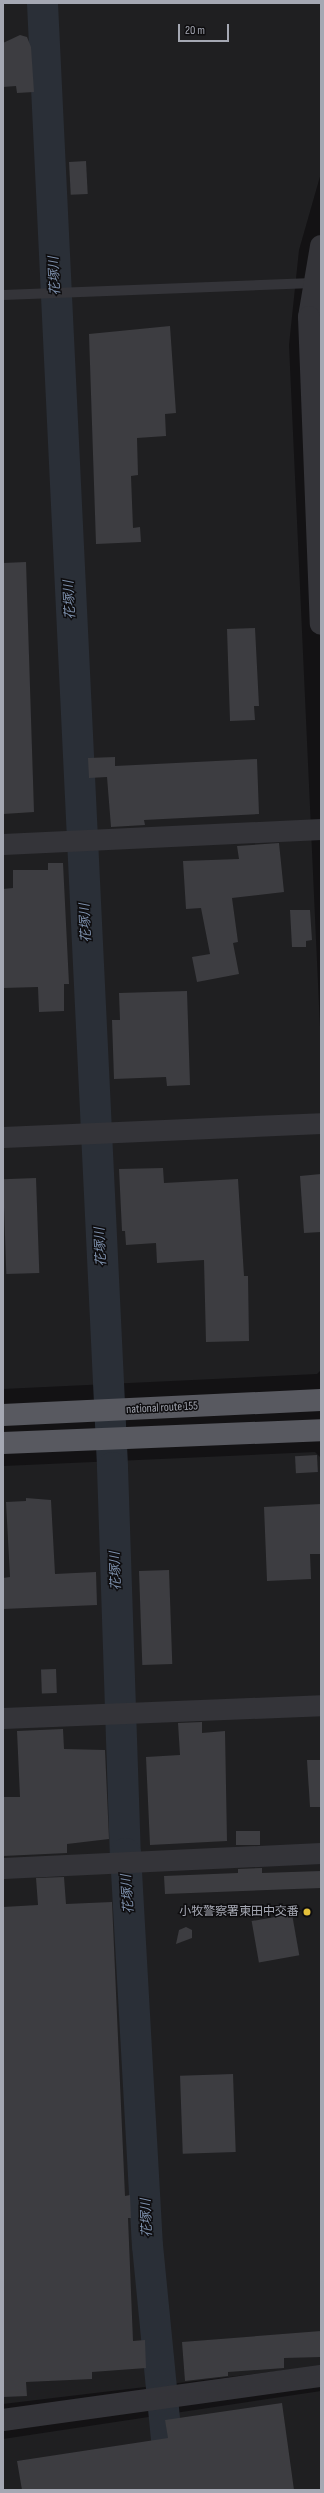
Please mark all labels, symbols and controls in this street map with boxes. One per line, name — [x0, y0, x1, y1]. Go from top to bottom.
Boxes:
scale bar — [180, 16, 231, 42]
text: 20 m — [185, 23, 205, 38]
water label: 花塚川 — [46, 256, 64, 296]
water label: 花塚川 — [61, 580, 79, 620]
water label: 花塚川 — [77, 903, 95, 943]
water label: 花塚川 — [92, 1227, 110, 1267]
street label: national route 155 — [126, 1399, 198, 1417]
water label: 花塚川 — [108, 1551, 124, 1591]
water label: 花塚川 — [119, 1874, 137, 1914]
place label: 小牧警察署東田中交番 — [179, 1905, 299, 1919]
marker: 小牧警察署東田中交番 — [302, 1907, 312, 1917]
water label: 花塚川 — [139, 2198, 155, 2238]

